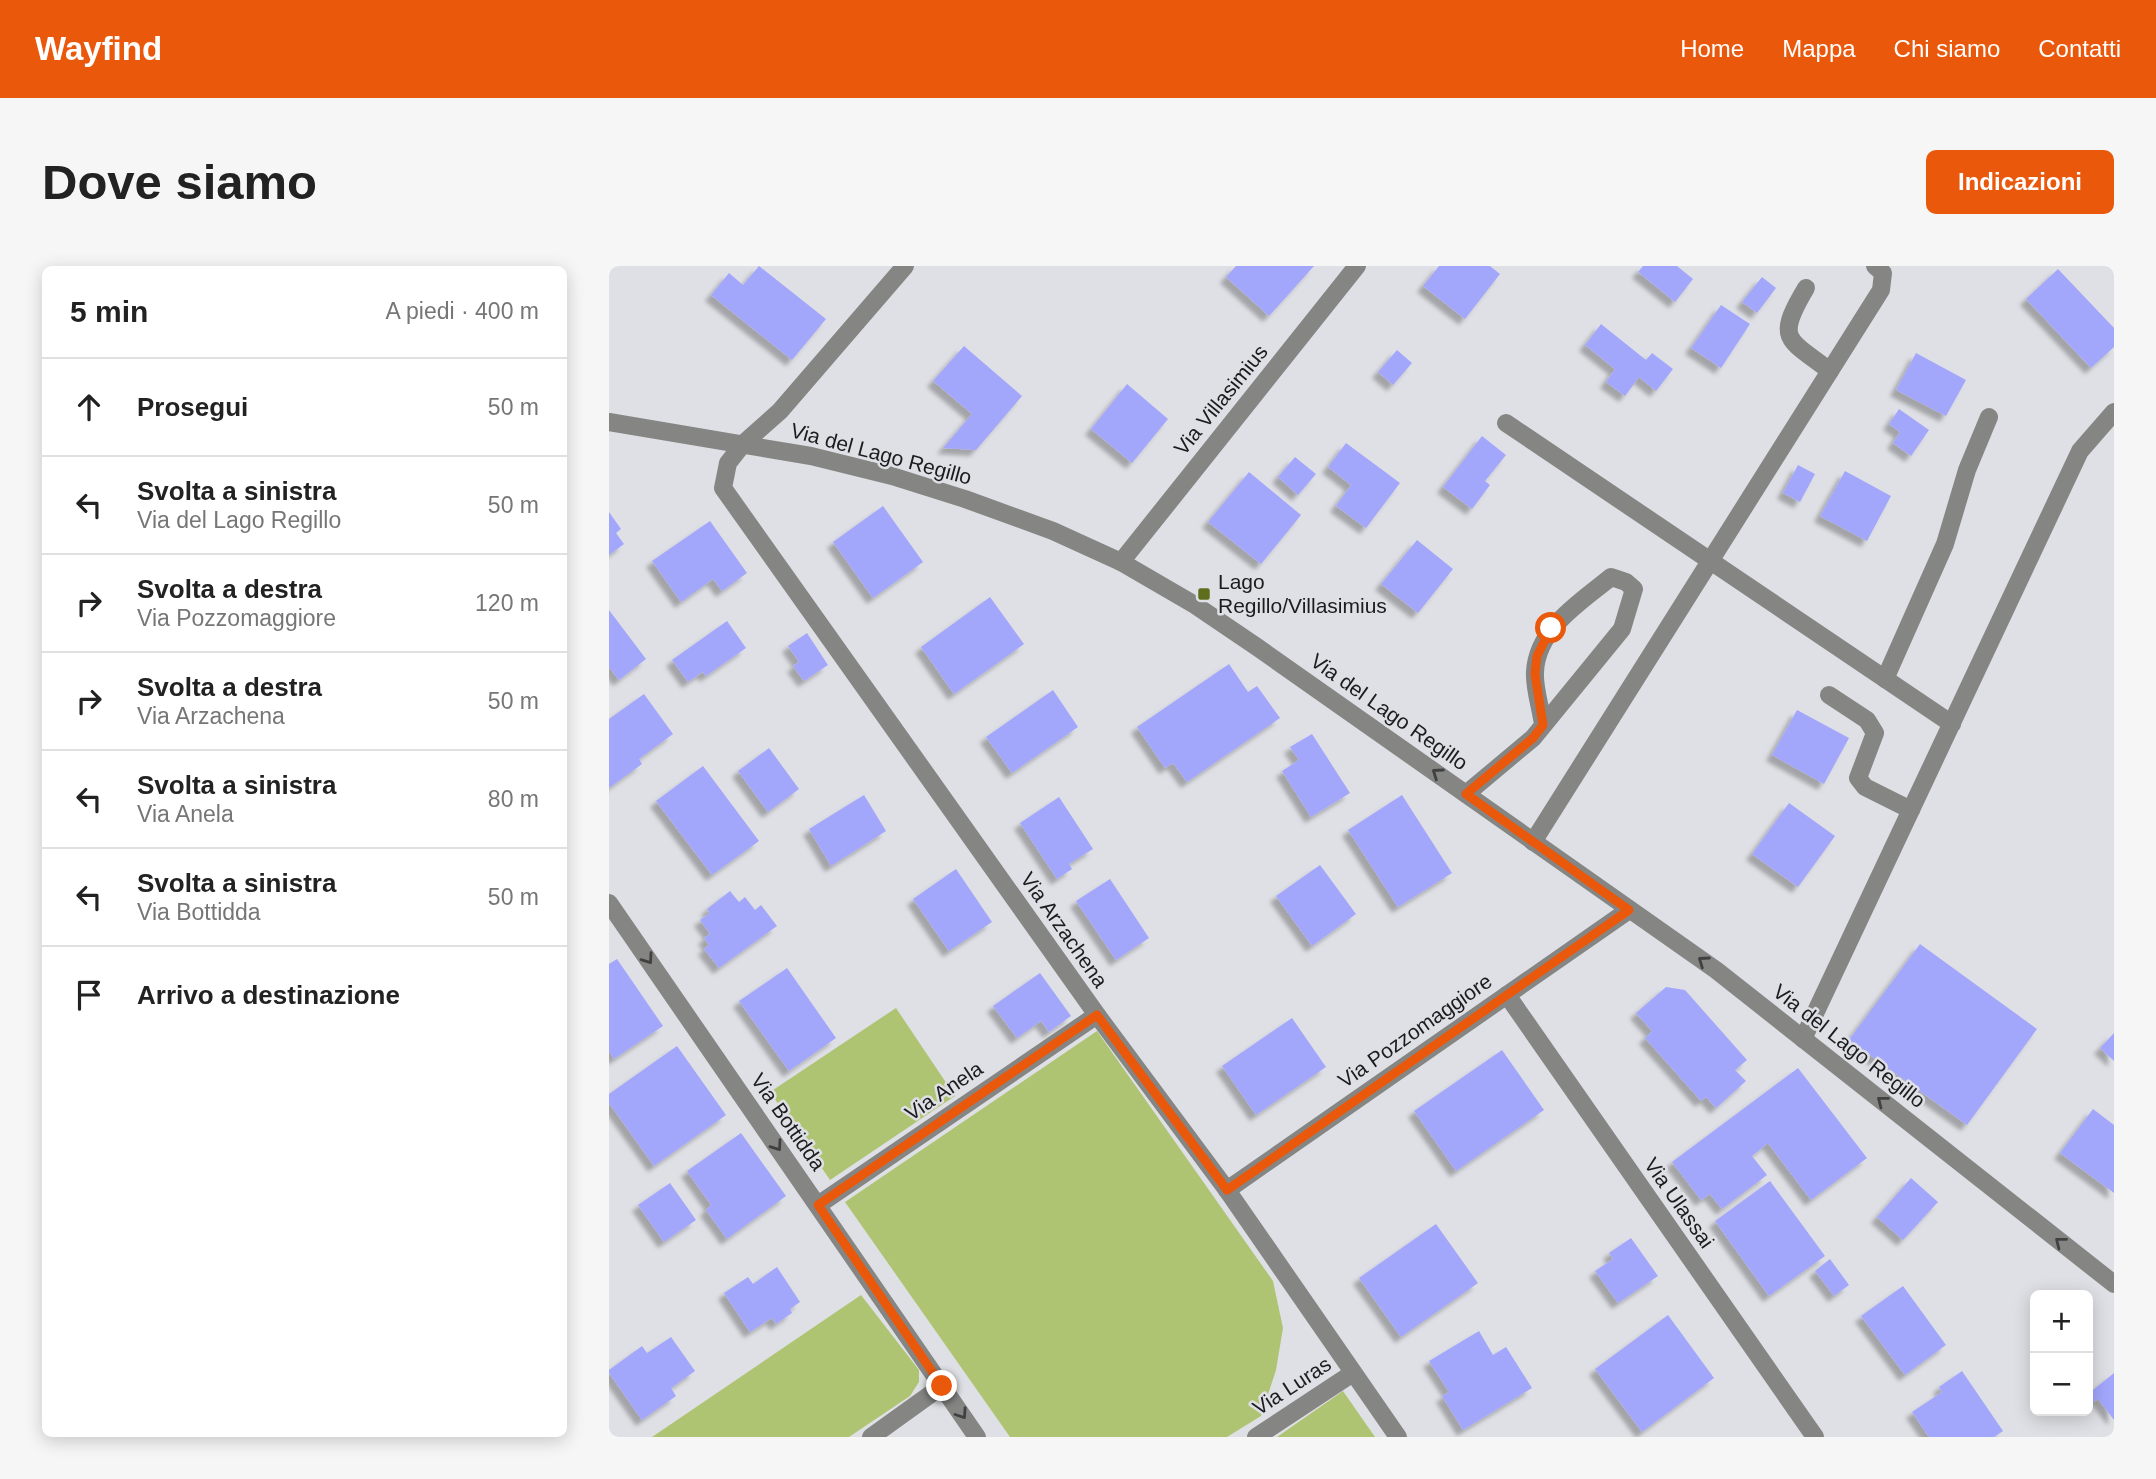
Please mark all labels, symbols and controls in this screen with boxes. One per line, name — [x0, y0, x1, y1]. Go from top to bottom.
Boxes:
text: Wayfind — [35, 30, 162, 67]
text: Home — [1680, 35, 1744, 62]
text: Mappa — [1782, 35, 1856, 62]
text: Chi siamo — [1894, 35, 2000, 62]
text: Contatti — [2038, 35, 2121, 62]
button: Indicazioni — [1926, 150, 2114, 214]
text: Dove siamo — [42, 155, 317, 209]
text: 5 min — [70, 295, 148, 328]
text: A piedi · 400 m — [386, 298, 539, 324]
street label: Via Villasimius — [1169, 340, 1272, 459]
icon: ahead — [70, 388, 108, 426]
text: Prosegui — [137, 392, 248, 422]
text: 50 m — [488, 394, 539, 420]
street label: Via del Lago Regillo — [788, 418, 974, 489]
text: Svolta a sinistra — [137, 476, 336, 506]
icon: left — [70, 486, 108, 524]
text: 50 m — [488, 492, 539, 518]
text: Via del Lago Regillo — [137, 507, 341, 533]
place label: Lago Regillo/Villasimius — [1218, 570, 1387, 617]
text: Svolta a destra — [137, 574, 322, 604]
icon: right — [70, 584, 108, 622]
marker: Lago Regillo/Villasimius — [1196, 586, 1212, 602]
text: 120 m — [475, 590, 539, 616]
text: Via Pozzomaggiore — [137, 605, 336, 631]
route start — [1535, 612, 1566, 643]
street label: Via del Lago Regillo — [1306, 649, 1472, 774]
text: Svolta a destra — [137, 672, 322, 702]
icon: right — [70, 682, 108, 720]
text: 50 m — [488, 688, 539, 714]
text: Via Arzachena — [137, 703, 285, 729]
one-way arrow — [1432, 769, 1445, 782]
text: Svolta a sinistra — [137, 770, 336, 800]
icon: left — [70, 780, 108, 818]
text: 80 m — [488, 786, 539, 812]
text: Via Anela — [137, 801, 234, 827]
text: Svolta a sinistra — [137, 868, 336, 898]
street label: Via Arzachena — [1016, 868, 1113, 992]
icon: left — [70, 878, 108, 916]
text: 50 m — [488, 884, 539, 910]
text: Via Bottidda — [137, 899, 261, 925]
one-way arrow — [640, 951, 652, 964]
one-way arrow — [1698, 957, 1711, 969]
street label: Via Pozzomaggiore — [1334, 969, 1496, 1092]
icon: arrive — [70, 976, 108, 1014]
street label: Via del Lago Regillo — [1769, 979, 1930, 1112]
text: Arrivo a destinazione — [137, 980, 400, 1010]
street label: Via Anela — [901, 1056, 987, 1125]
street label: Via Bottidda — [747, 1069, 830, 1175]
one-way arrow — [1877, 1097, 1889, 1110]
one-way arrow — [769, 1138, 781, 1151]
street label: Via Ulassai — [1640, 1153, 1719, 1252]
one-way arrow — [2056, 1238, 2068, 1251]
map controls — [2030, 1290, 2093, 1416]
button: + — [2030, 1290, 2093, 1353]
street label: Via Luras — [1248, 1352, 1335, 1419]
button: − — [2030, 1353, 2093, 1416]
route end — [926, 1370, 957, 1401]
one-way arrow — [954, 1406, 966, 1419]

